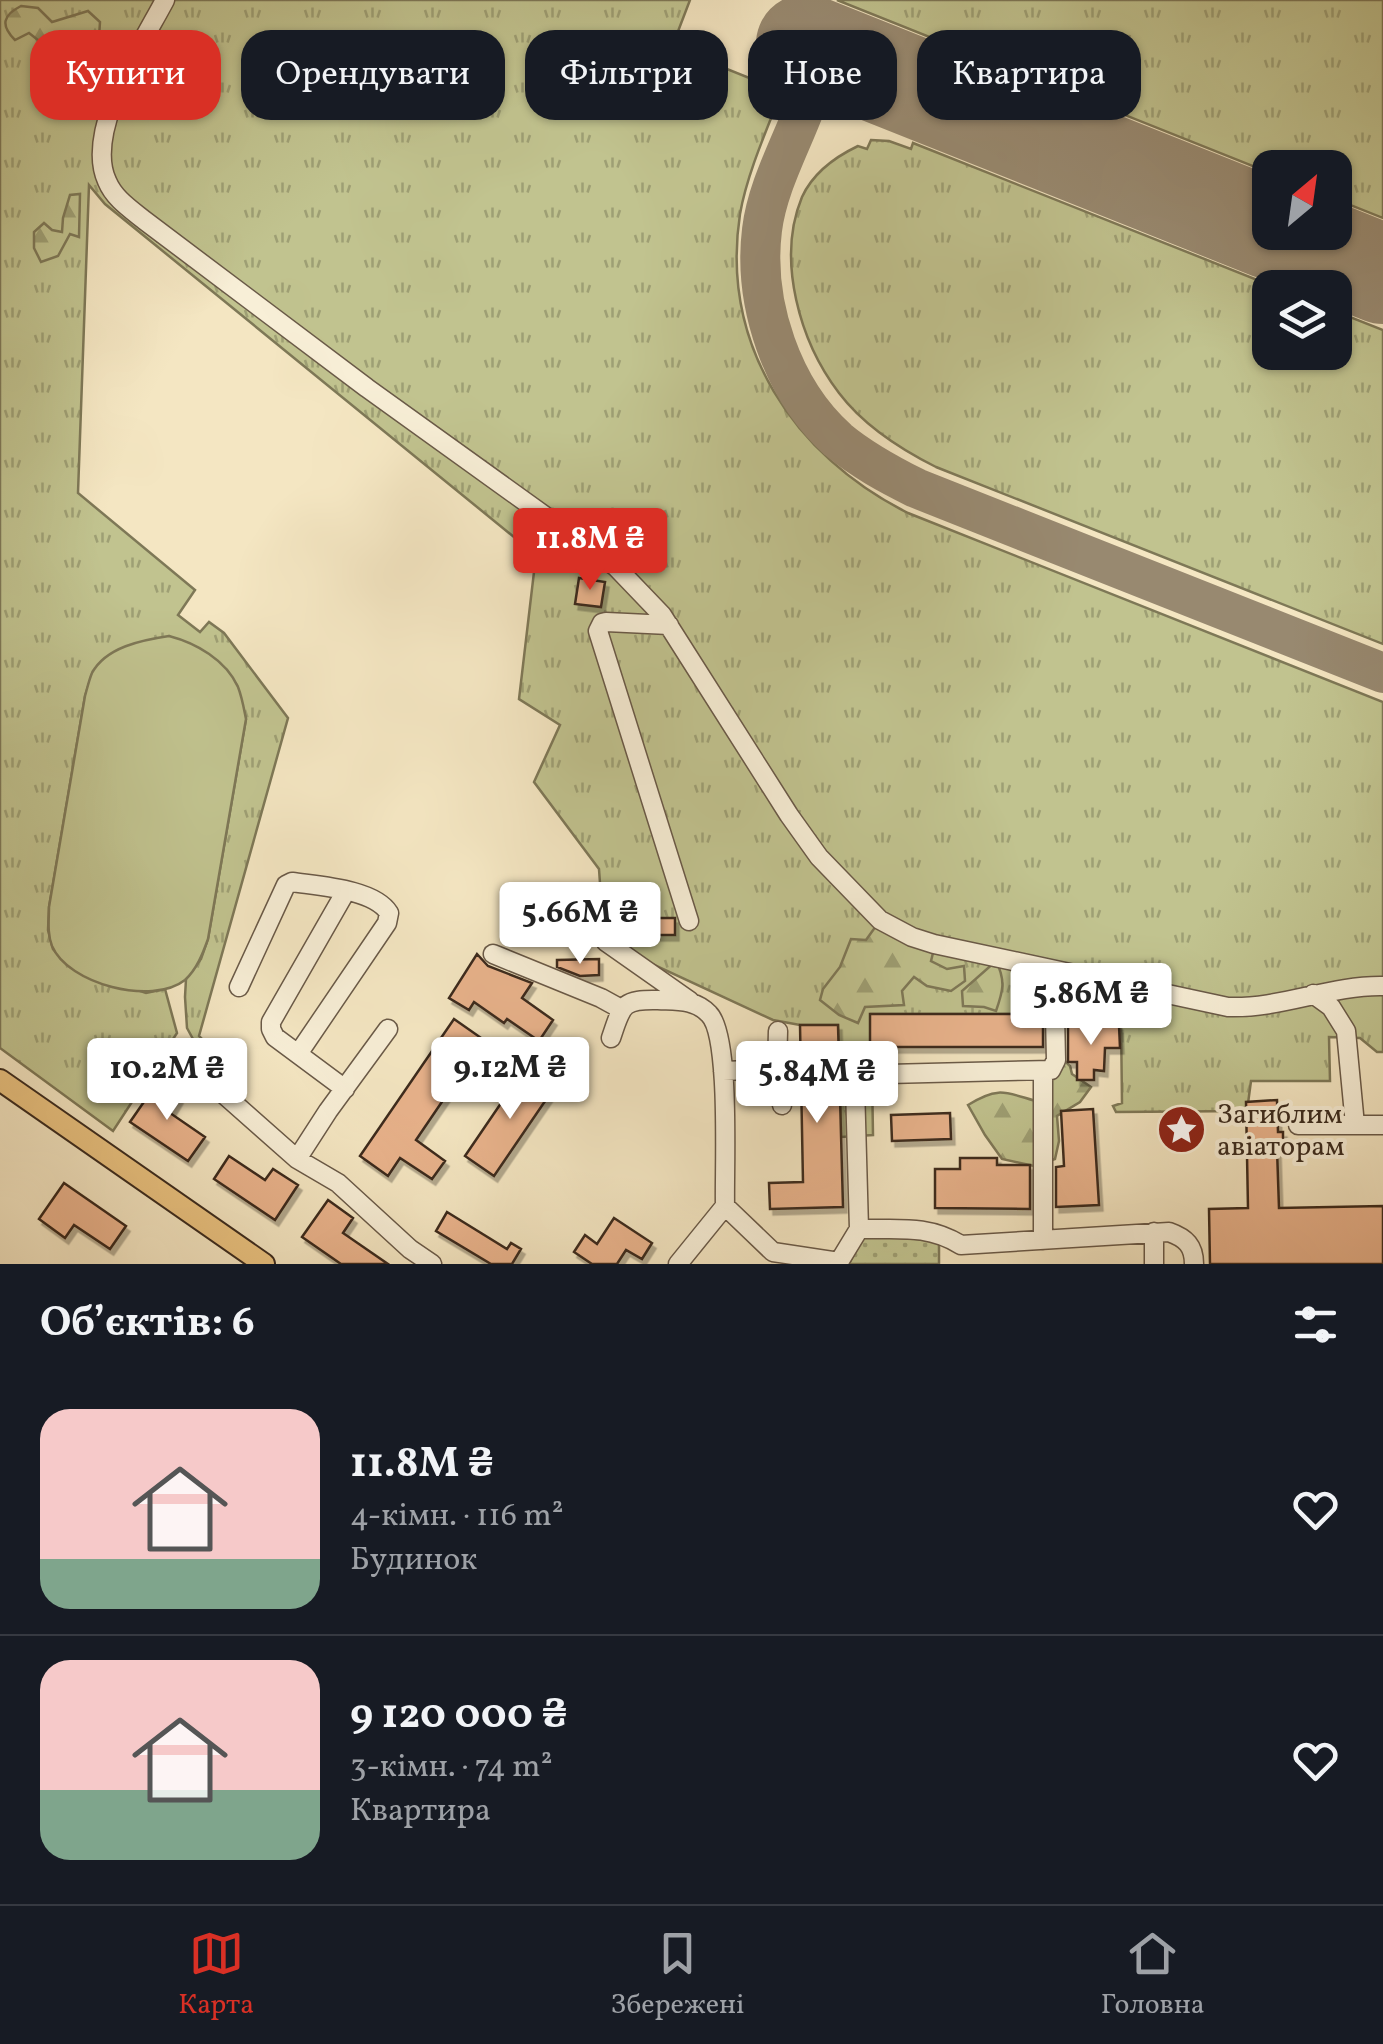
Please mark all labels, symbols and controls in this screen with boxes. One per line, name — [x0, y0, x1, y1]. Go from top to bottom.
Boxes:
chip: Купити — [30, 30, 221, 120]
chip: Орендувати — [241, 30, 505, 120]
chip: Фільтри — [525, 30, 728, 120]
chip: Нове — [748, 30, 897, 120]
chip: Квартира — [917, 30, 1141, 120]
north arrow — [1252, 150, 1352, 250]
map controls — [1252, 150, 1352, 370]
button: layers — [1252, 270, 1352, 370]
pin: 11.8M ₴ — [498, 508, 682, 593]
text: 11.8M ₴ — [535, 518, 645, 562]
pin: 5.66M ₴ — [488, 882, 672, 967]
text: 5.66M ₴ — [522, 892, 639, 936]
pin: 5.86M ₴ — [999, 963, 1183, 1048]
text: 5.86M ₴ — [1033, 973, 1149, 1017]
pin: 9.12M ₴ — [418, 1037, 602, 1122]
pin: 10.2M ₴ — [75, 1038, 259, 1123]
pin: 5.84M ₴ — [725, 1041, 909, 1126]
text: 9.12M ₴ — [453, 1047, 567, 1091]
text: 10.2M ₴ — [109, 1048, 225, 1092]
text: 5.84M ₴ — [758, 1051, 876, 1095]
place label: Загиблим авіаторам — [1217, 1096, 1344, 1167]
place icon: Загиблим авіаторам — [1156, 1103, 1208, 1155]
text: Об’єктів: 6 — [40, 1295, 255, 1354]
icon: filters — [1288, 1297, 1343, 1352]
text: 11.8M ₴ — [350, 1436, 494, 1495]
icon: home — [120, 1449, 240, 1569]
icon: heart — [1288, 1482, 1343, 1537]
text: 4-кімн. · 116 m² — [350, 1495, 564, 1539]
text: Будинок — [350, 1539, 477, 1583]
text: 9 120 000 ₴ — [350, 1687, 568, 1746]
icon: home — [120, 1700, 240, 1820]
icon: heart — [1288, 1733, 1343, 1788]
text: 3-кімн. · 74 m² — [350, 1746, 553, 1790]
text: Квартира — [350, 1790, 491, 1834]
tab: Карта — [178, 1926, 254, 2025]
tab: Збережені — [610, 1926, 744, 2025]
tab: Головна — [1101, 1926, 1205, 2025]

